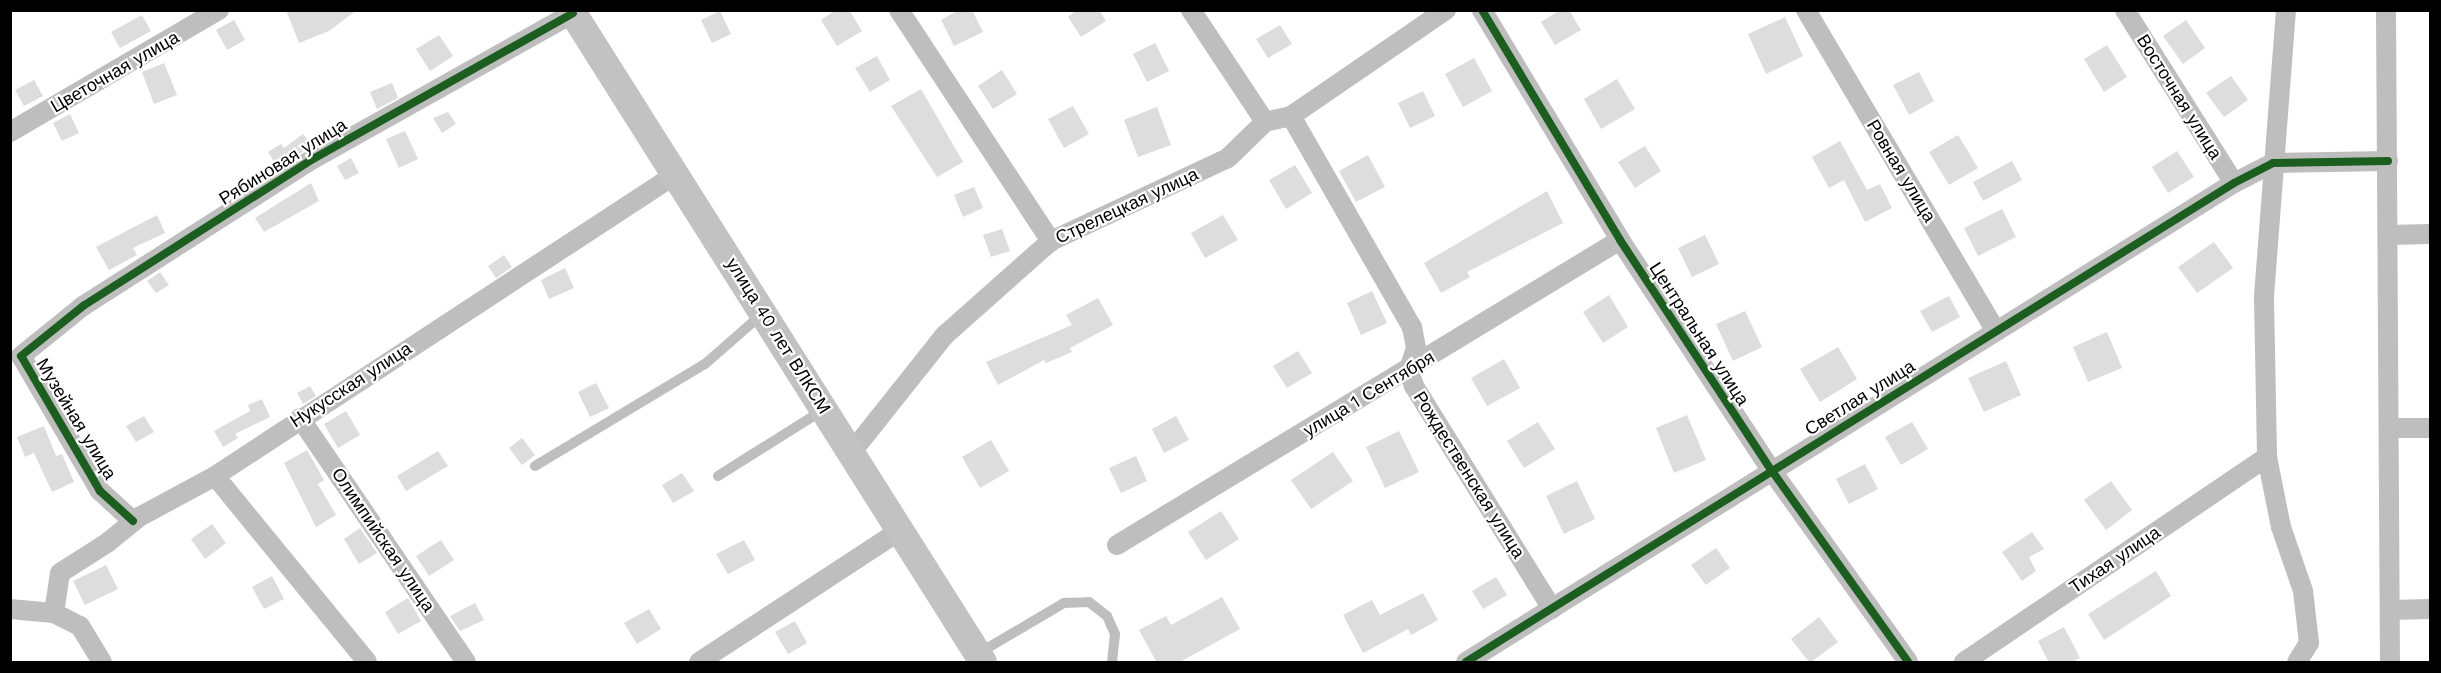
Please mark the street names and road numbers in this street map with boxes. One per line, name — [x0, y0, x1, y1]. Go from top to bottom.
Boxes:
street label: Цветочная улица — [47, 27, 183, 117]
street label: Восточная улица — [2132, 30, 2226, 164]
street label: Рябиновая улица — [215, 114, 351, 210]
street label: Ровная улица — [1862, 116, 1940, 226]
street label: Стрелецкая улица — [1052, 163, 1202, 249]
street label: улица 40 лет ВЛКСМ — [721, 254, 835, 418]
street label: Центральная улица — [1645, 258, 1753, 410]
street label: Нукусская улица — [286, 338, 416, 432]
street label: улица 1 Сентября — [1299, 346, 1439, 442]
street label: Музейная улица — [31, 354, 121, 484]
street label: Светлая улица — [1801, 356, 1919, 440]
street label: Рождественская улица — [1409, 388, 1529, 562]
street label: Олимпийская улица — [327, 464, 439, 616]
street label: Тихая улица — [2066, 522, 2164, 598]

